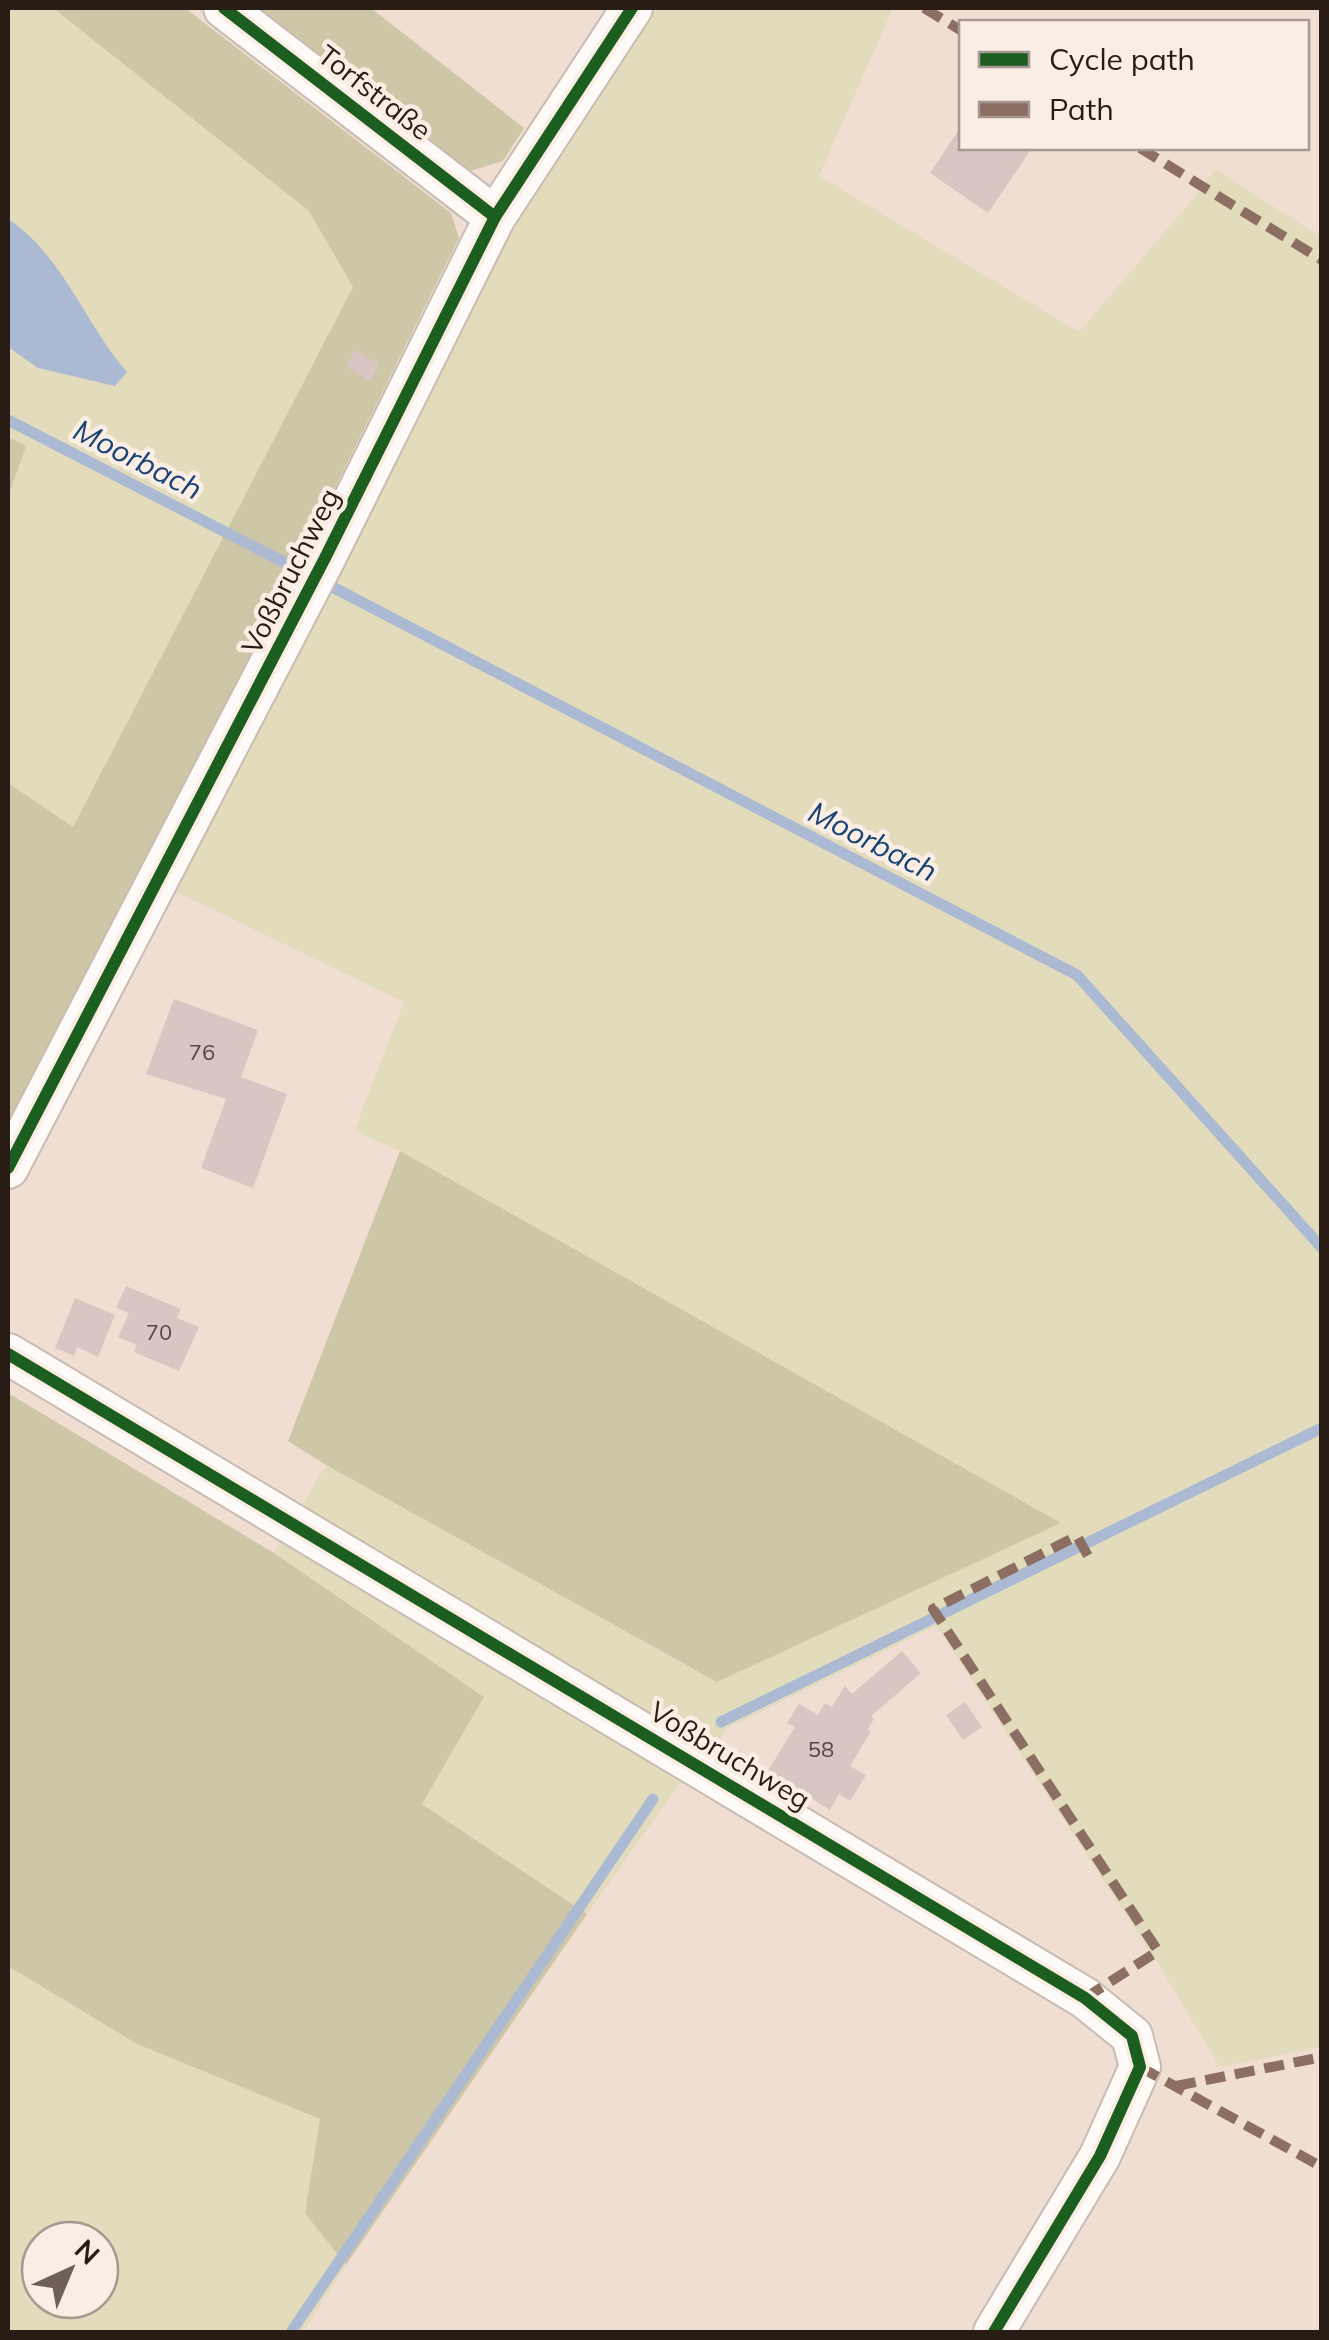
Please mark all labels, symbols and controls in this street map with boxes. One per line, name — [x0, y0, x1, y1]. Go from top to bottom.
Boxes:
legend — [959, 20, 1309, 150]
street label: Torfstraße — [311, 37, 439, 147]
text: Cycle path — [1049, 40, 1195, 78]
text: Path — [1049, 90, 1114, 128]
water label: Moorbach — [67, 410, 209, 508]
street label: Voßbruchweg — [233, 482, 347, 660]
water label: Moorbach — [802, 792, 944, 890]
house number: 76 — [189, 1038, 215, 1066]
house number: 70 — [146, 1318, 172, 1346]
street label: Voßbruchweg — [643, 1693, 817, 1817]
house number: 58 — [808, 1735, 834, 1763]
north arrow — [20, 2220, 120, 2320]
text: N — [68, 2232, 107, 2272]

